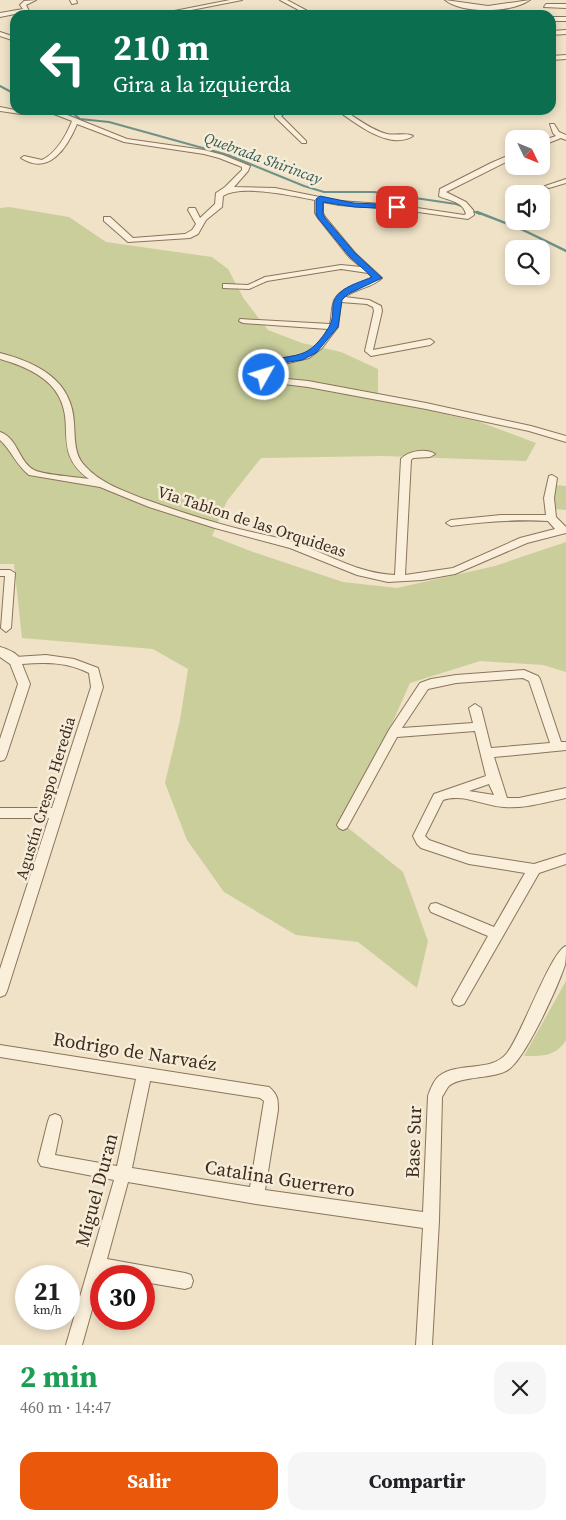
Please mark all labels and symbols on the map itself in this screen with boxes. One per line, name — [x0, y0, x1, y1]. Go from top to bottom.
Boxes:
water label: Quebrada Shirincay — [201, 127, 326, 189]
north arrow — [505, 130, 550, 175]
pin — [376, 186, 418, 228]
position arrow — [237, 348, 289, 400]
street label: Via Tablon de las Orquideas — [155, 480, 349, 562]
street label: Agustín Crespo Heredia — [10, 713, 81, 882]
street label: Rodrigo de Narvaéz — [51, 1025, 219, 1077]
street label: Base Sur — [399, 1105, 427, 1179]
street label: Miguel Duran — [68, 1130, 124, 1250]
street label: Catalina Guerrero — [203, 1153, 357, 1203]
speed limit sign: 30 — [90, 1265, 155, 1330]

